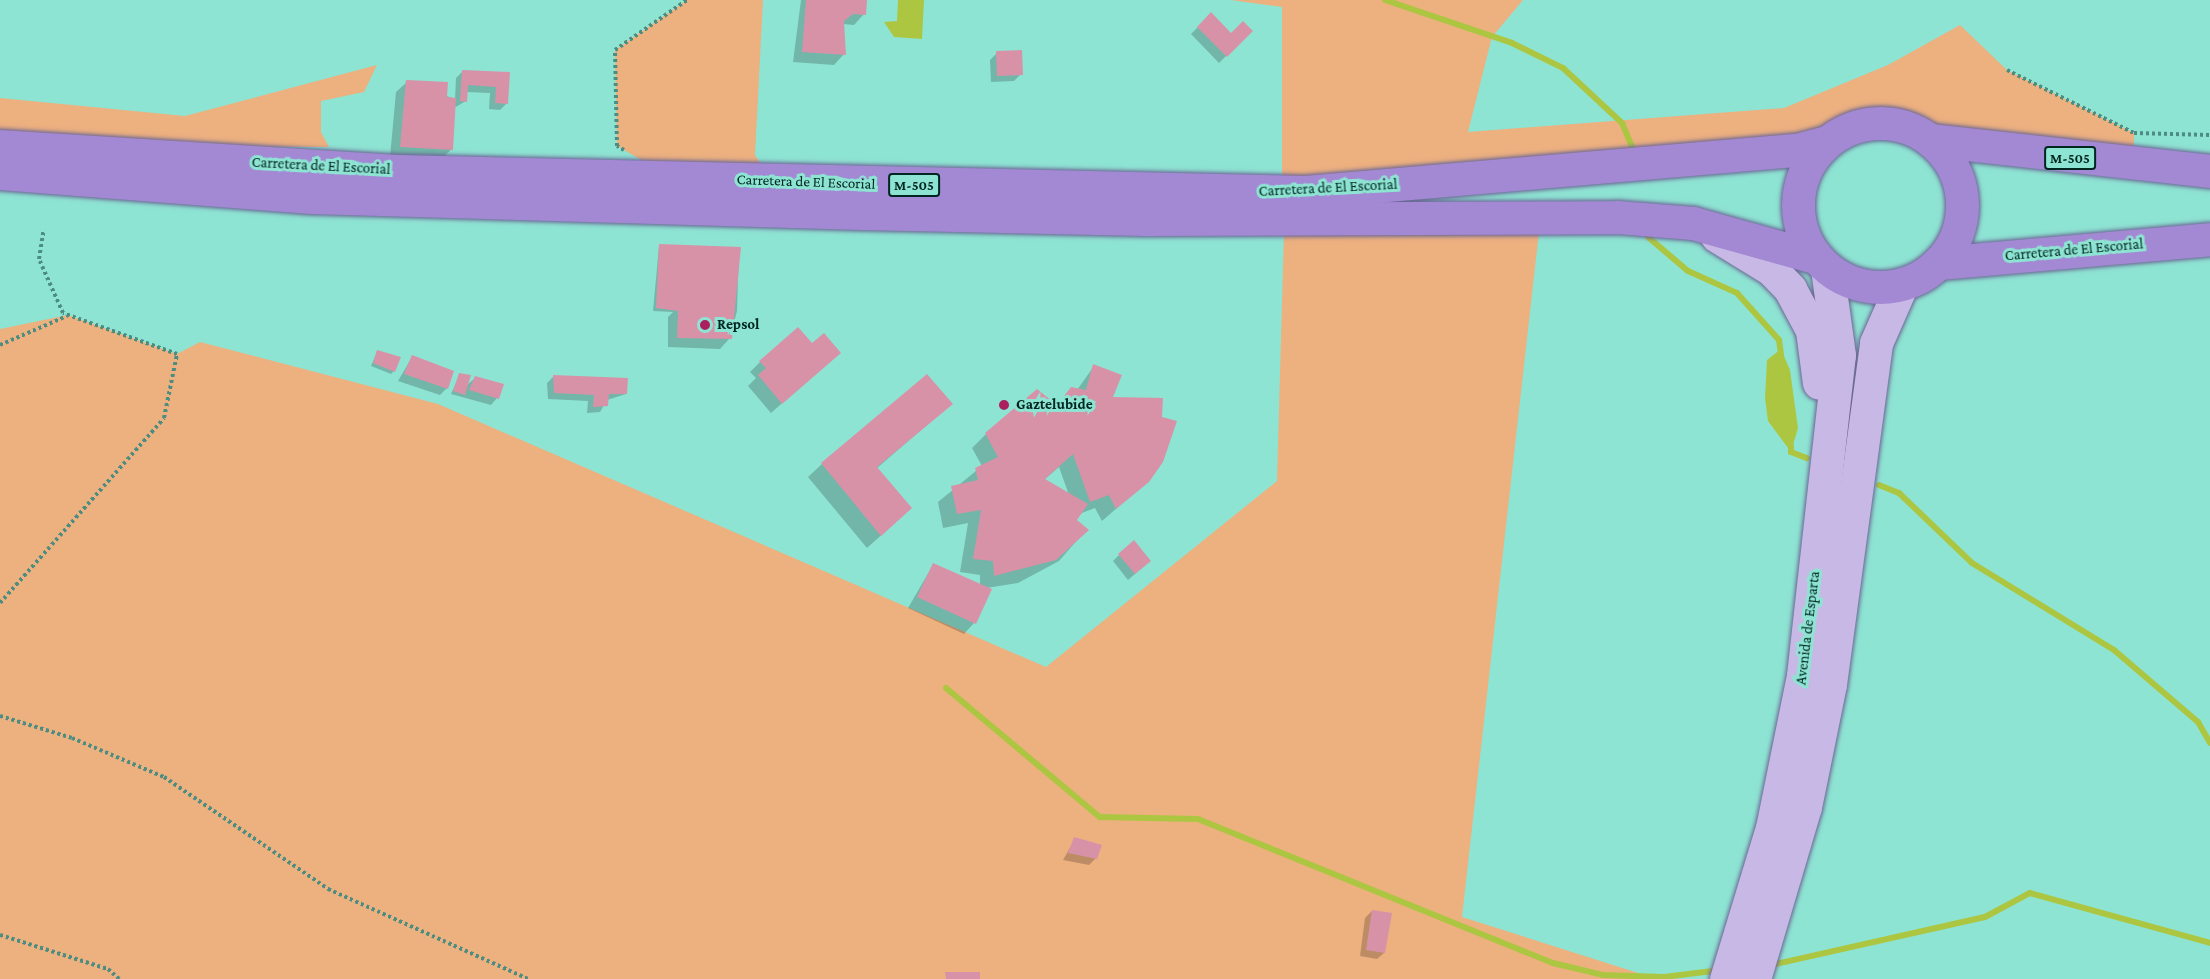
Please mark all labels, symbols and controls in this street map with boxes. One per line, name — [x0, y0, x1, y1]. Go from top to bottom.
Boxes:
road number: M-505 — [2043, 147, 2097, 169]
street label: Carretera de El Escorial — [251, 153, 391, 179]
street label: Carretera de El Escorial — [736, 171, 876, 193]
road number: M-505 — [887, 174, 941, 196]
street label: Carretera de El Escorial — [1258, 175, 1398, 201]
street label: Carretera de El Escorial — [2004, 235, 2144, 265]
place label: Repsol — [717, 316, 759, 334]
marker: Repsol — [698, 318, 712, 332]
place label: Gaztelubide — [1016, 396, 1093, 414]
marker: Gaztelubide — [997, 398, 1011, 412]
street label: Avenida de Esparta — [1792, 570, 1824, 686]

